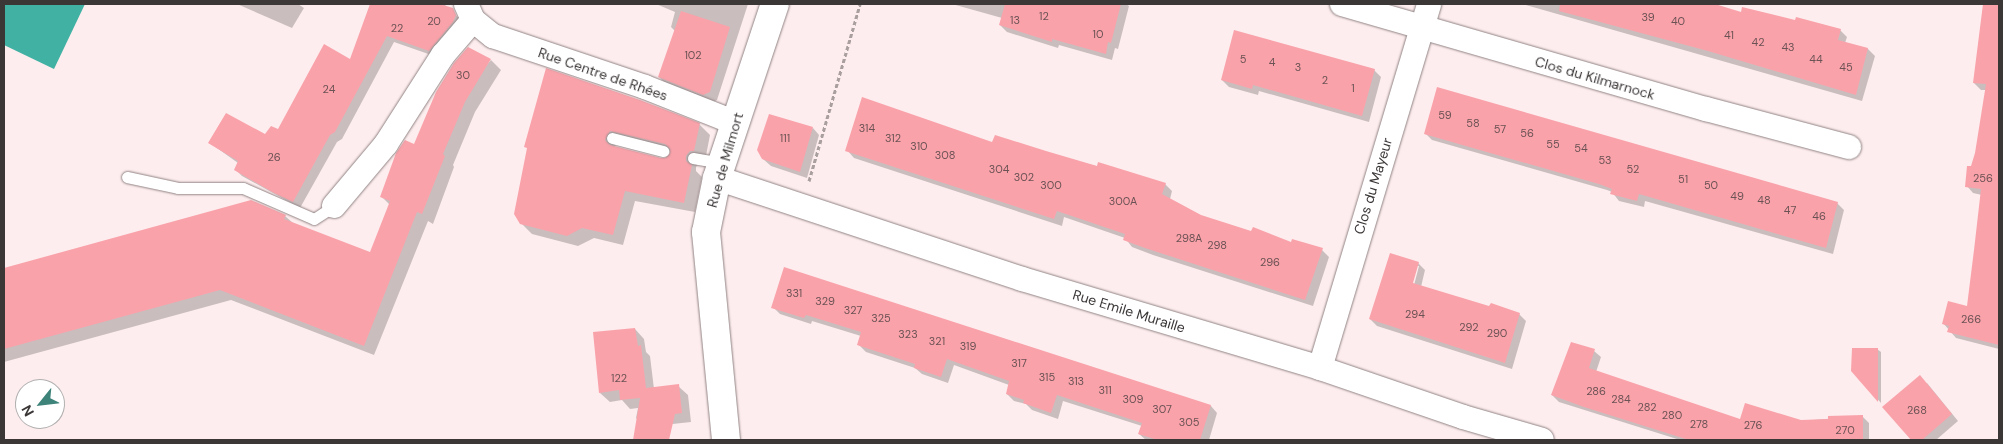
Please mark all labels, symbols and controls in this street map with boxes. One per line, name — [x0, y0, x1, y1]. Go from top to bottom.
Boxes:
house number: 12 — [1039, 9, 1049, 23]
house number: 39 — [1641, 10, 1655, 24]
house number: 13 — [1010, 13, 1020, 27]
house number: 20 — [427, 14, 441, 28]
house number: 40 — [1671, 14, 1685, 28]
house number: 22 — [391, 21, 403, 35]
house number: 10 — [1093, 27, 1103, 41]
house number: 41 — [1724, 28, 1734, 42]
house number: 42 — [1751, 35, 1765, 49]
house number: 43 — [1781, 40, 1795, 54]
street label: Rue Centre de Rhées — [536, 44, 670, 104]
house number: 102 — [684, 48, 702, 62]
house number: 5 — [1240, 52, 1246, 66]
house number: 44 — [1809, 52, 1823, 66]
street label: Clos du Kilmarnock — [1533, 53, 1657, 103]
house number: 4 — [1269, 55, 1275, 69]
house number: 3 — [1295, 60, 1301, 74]
house number: 45 — [1839, 60, 1853, 74]
house number: 30 — [456, 68, 470, 82]
house number: 2 — [1322, 73, 1328, 87]
house number: 1 — [1351, 81, 1355, 95]
house number: 24 — [323, 82, 335, 96]
house number: 59 — [1438, 108, 1452, 122]
street label: Rue de Milmort — [703, 111, 747, 209]
house number: 58 — [1466, 116, 1480, 130]
house number: 314 — [859, 121, 875, 135]
house number: 57 — [1494, 122, 1506, 136]
house number: 56 — [1520, 126, 1534, 140]
house number: 111 — [780, 131, 790, 145]
house number: 312 — [885, 131, 901, 145]
street label: Clos du Mayeur — [1350, 136, 1396, 236]
house number: 55 — [1546, 137, 1560, 151]
house number: 310 — [910, 139, 928, 153]
house number: 54 — [1574, 141, 1588, 155]
house number: 308 — [935, 148, 955, 162]
house number: 26 — [267, 150, 281, 164]
house number: 53 — [1598, 153, 1612, 167]
house number: 304 — [989, 162, 1009, 176]
house number: 52 — [1627, 162, 1639, 176]
house number: 302 — [1014, 170, 1034, 184]
house number: 256 — [1973, 171, 1993, 185]
house number: 51 — [1678, 172, 1688, 186]
house number: 300 — [1040, 178, 1062, 192]
house number: 50 — [1704, 178, 1718, 192]
house number: 49 — [1730, 189, 1744, 203]
house number: 48 — [1757, 193, 1771, 207]
house number: 300A — [1109, 194, 1137, 208]
house number: 47 — [1784, 203, 1796, 217]
house number: 46 — [1812, 209, 1826, 223]
house number: 298A — [1176, 231, 1202, 245]
house number: 298 — [1207, 238, 1227, 252]
house number: 296 — [1260, 255, 1280, 269]
house number: 331 — [786, 286, 802, 300]
street label: Rue Emile Muraille — [1071, 286, 1187, 336]
house number: 329 — [815, 294, 835, 308]
house number: 327 — [844, 303, 862, 317]
house number: 294 — [1405, 307, 1425, 321]
house number: 325 — [871, 311, 891, 325]
house number: 266 — [1961, 312, 1981, 326]
house number: 292 — [1459, 320, 1479, 334]
house number: 290 — [1487, 326, 1507, 340]
house number: 323 — [898, 327, 918, 341]
house number: 321 — [929, 334, 945, 348]
house number: 319 — [960, 339, 976, 353]
house number: 317 — [1011, 356, 1027, 370]
house number: 315 — [1039, 370, 1055, 384]
house number: 122 — [611, 371, 627, 385]
house number: 313 — [1068, 374, 1084, 388]
north arrow — [15, 379, 65, 429]
house number: 311 — [1098, 383, 1112, 397]
house number: 286 — [1586, 384, 1606, 398]
house number: 309 — [1123, 392, 1143, 406]
house number: 284 — [1611, 392, 1631, 406]
house number: 282 — [1638, 400, 1656, 414]
text: N — [17, 402, 38, 420]
house number: 307 — [1152, 402, 1172, 416]
house number: 268 — [1907, 403, 1927, 417]
house number: 280 — [1662, 408, 1682, 422]
house number: 305 — [1179, 415, 1199, 429]
house number: 278 — [1690, 417, 1708, 431]
house number: 276 — [1744, 418, 1762, 432]
house number: 270 — [1835, 423, 1855, 437]

